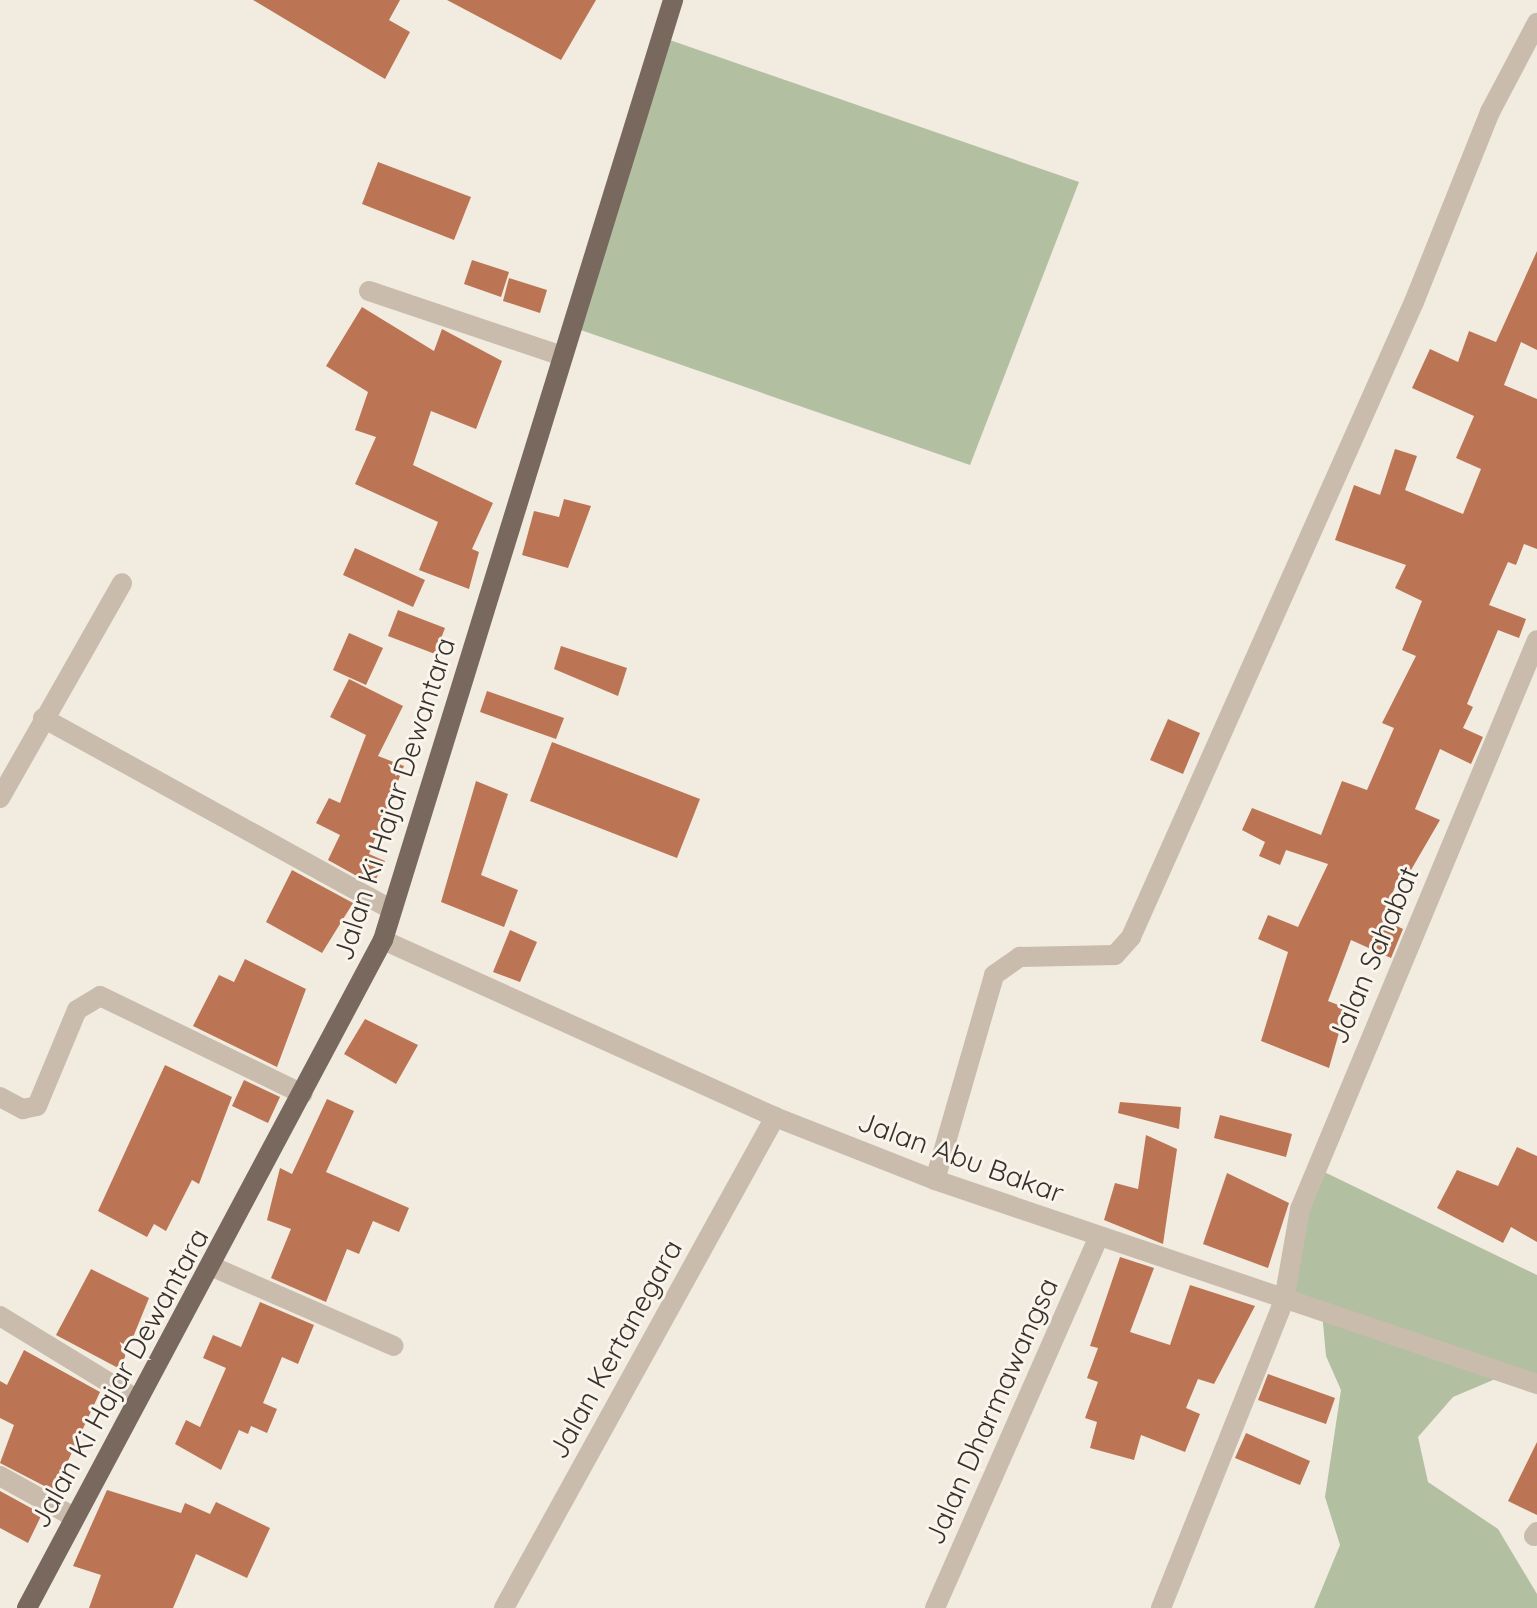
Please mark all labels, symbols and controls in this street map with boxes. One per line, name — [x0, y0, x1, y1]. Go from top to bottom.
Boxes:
street label: Jalan Ki Hajar Dewantara — [326, 633, 462, 965]
street label: Jalan Sahabat — [1321, 861, 1425, 1049]
street label: Jalan Abu Bakar — [853, 1104, 1069, 1210]
street label: Jalan Ki Hajar Dewantara — [23, 1222, 215, 1534]
street label: Jalan Kertanegara — [541, 1234, 689, 1464]
street label: Jalan Dharmawangsa — [917, 1273, 1065, 1549]

